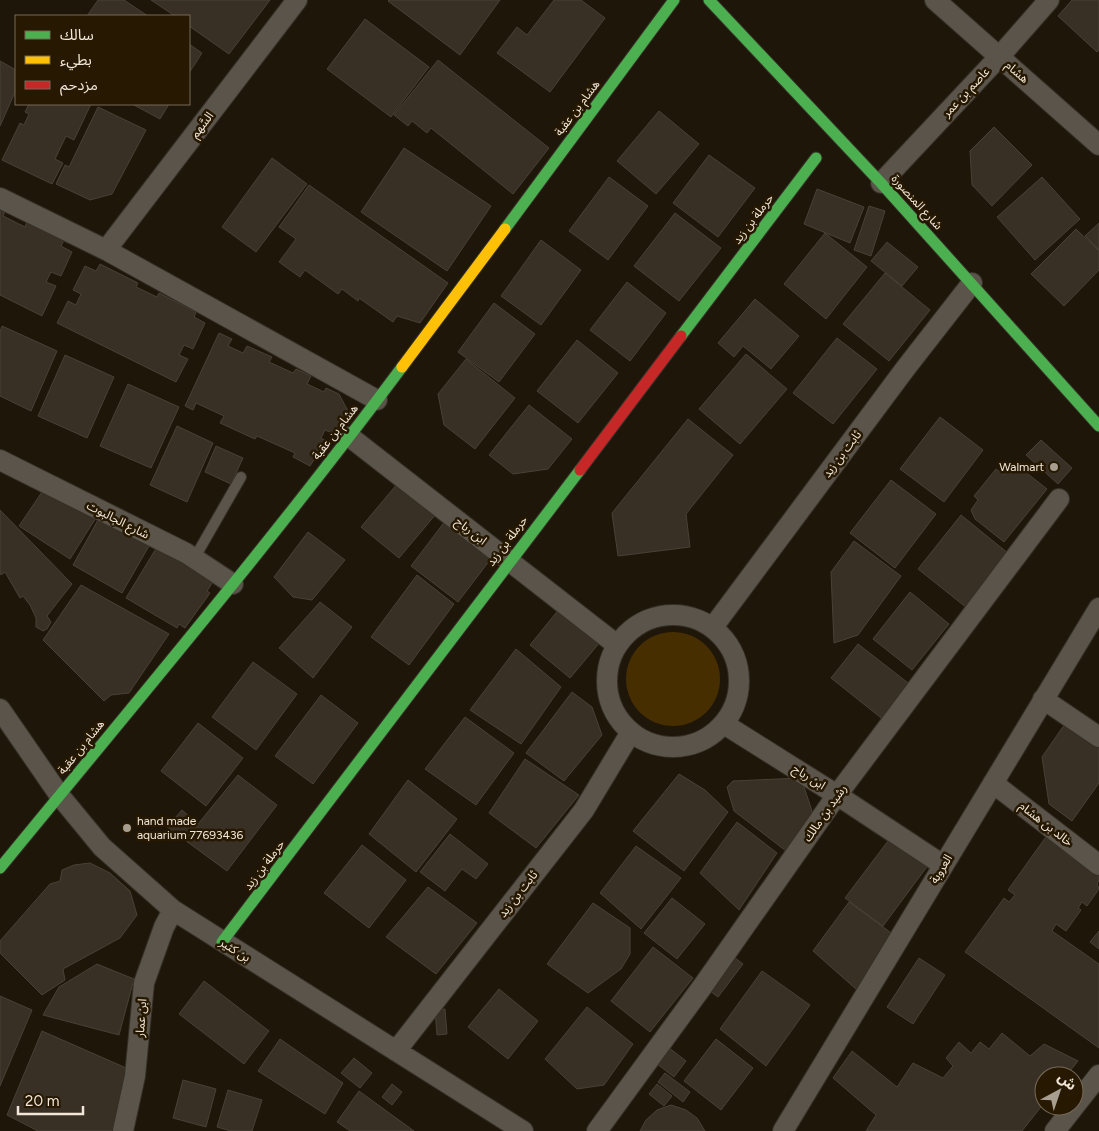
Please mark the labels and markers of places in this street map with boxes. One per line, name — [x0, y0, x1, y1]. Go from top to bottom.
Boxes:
place label: Walmart — [999, 460, 1044, 474]
marker: Walmart — [1048, 461, 1060, 473]
place label: hand made aquarium 77693436 — [137, 814, 244, 842]
marker: hand made aquarium 77693436 — [121, 822, 133, 834]

